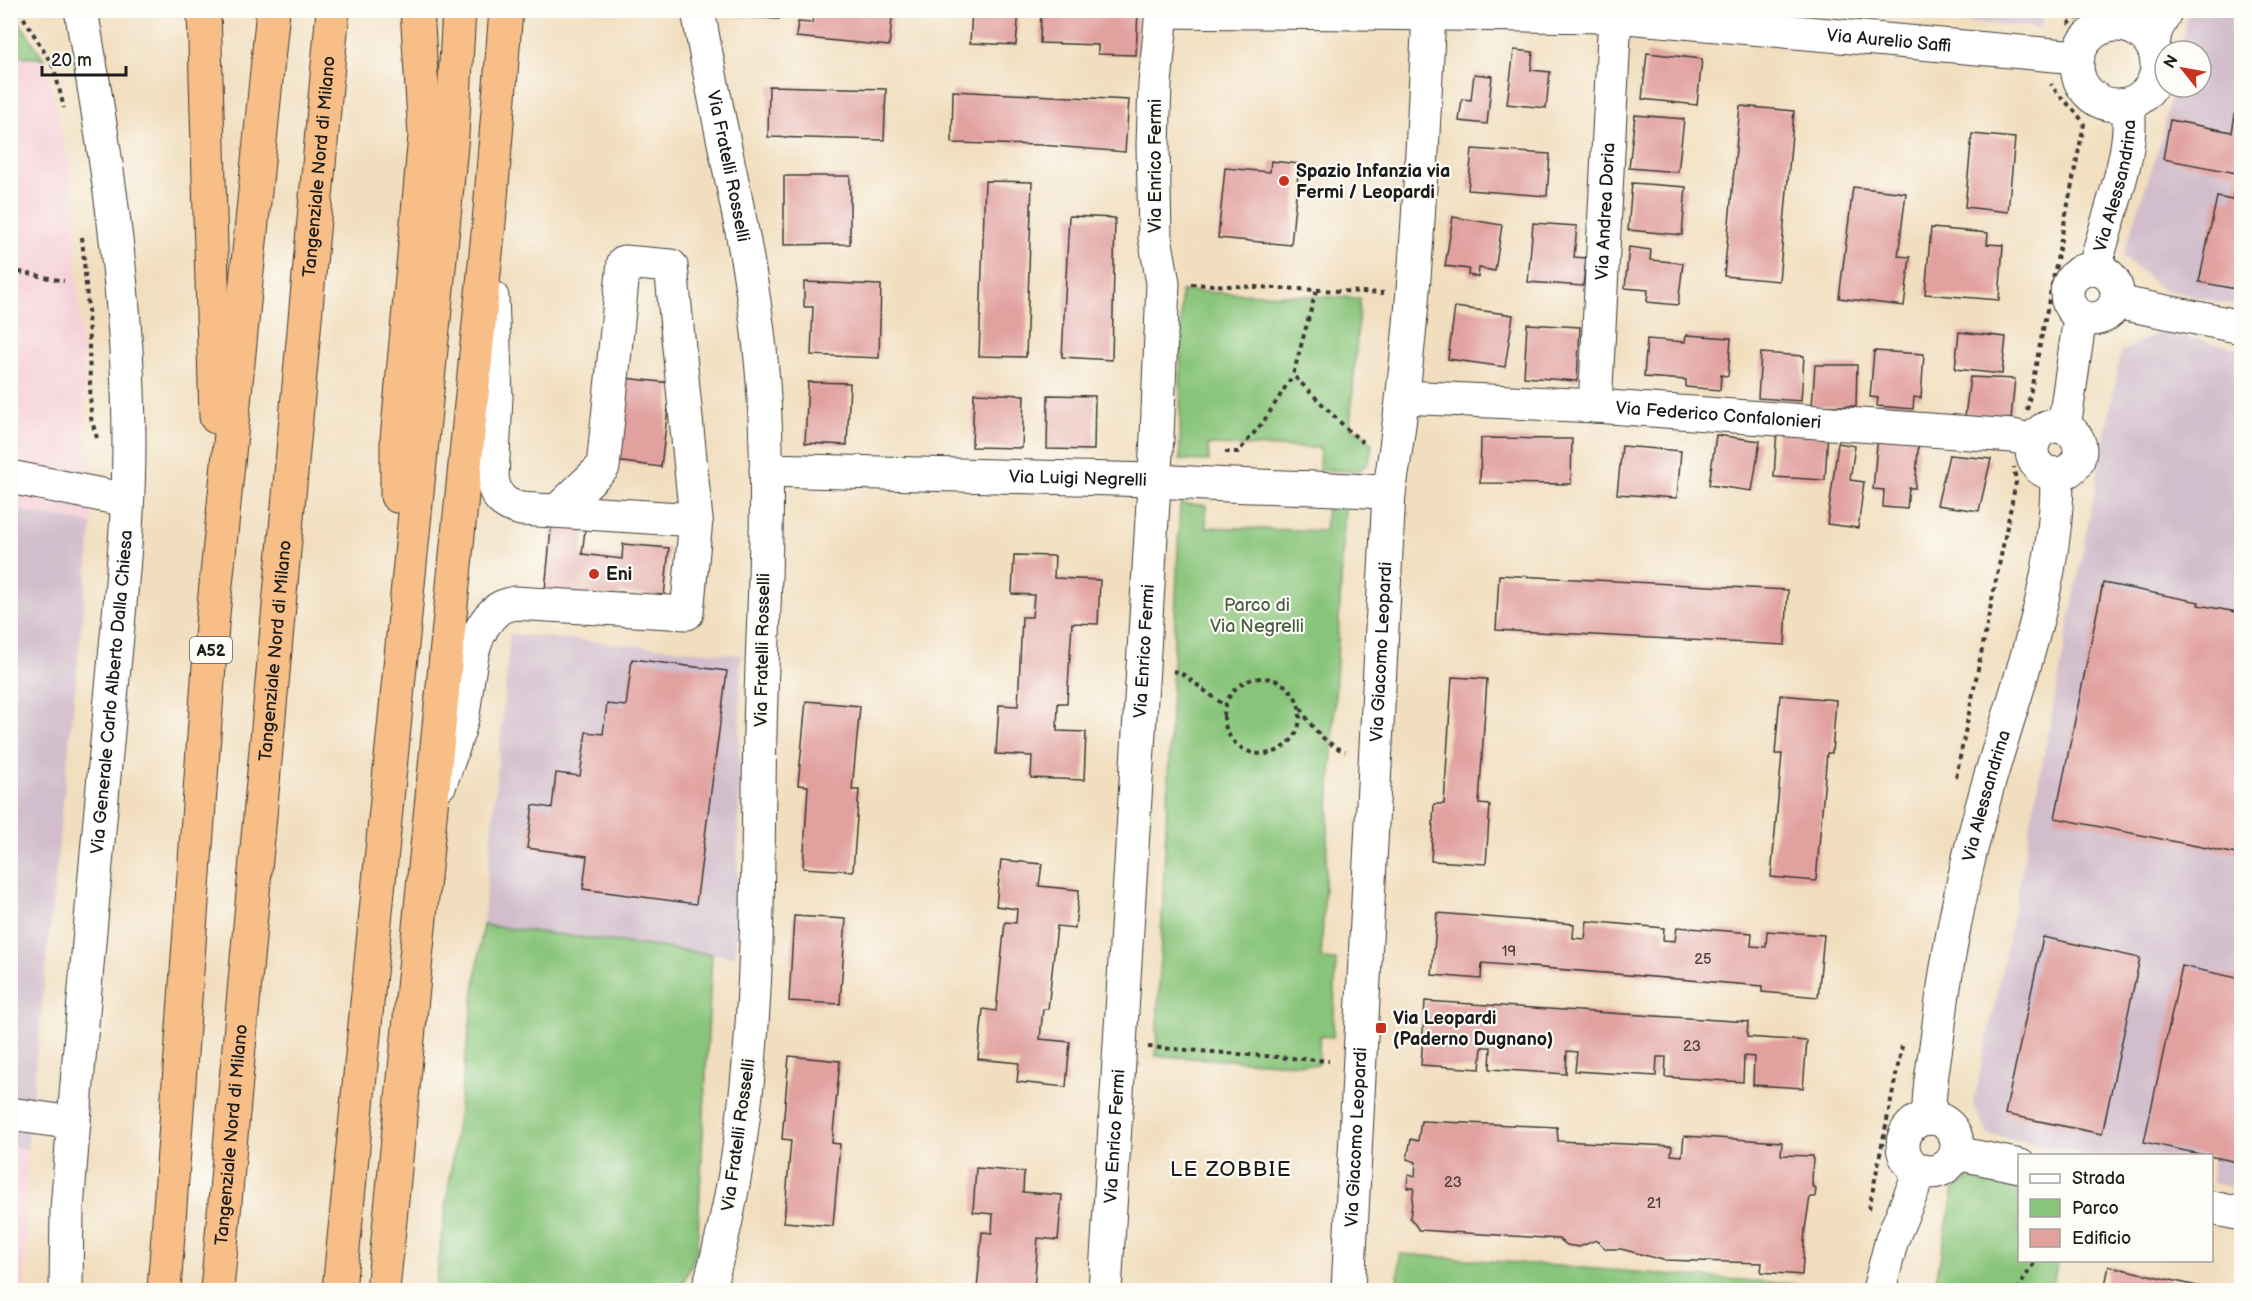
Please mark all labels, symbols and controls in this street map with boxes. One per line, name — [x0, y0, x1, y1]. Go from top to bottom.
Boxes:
street label: Via Aurelio Saffi — [1826, 25, 1952, 57]
scale bar — [42, 39, 126, 77]
north arrow — [2153, 39, 2213, 99]
text: 20 m — [51, 50, 92, 71]
text: N — [2160, 52, 2183, 72]
street label: Tangenziale Nord di Milano — [299, 55, 340, 278]
street label: Via Fratelli Rosselli — [702, 89, 754, 244]
street label: Via Enrico Fermi — [1145, 99, 1166, 233]
street label: Via Alessandrina — [2089, 119, 2140, 254]
street label: Via Andrea Doria — [1591, 142, 1620, 281]
place label: Spazio Infanzia via Fermi / Leopardi — [1296, 161, 1450, 203]
marker: Spazio Infanzia via Fermi / Leopardi — [1277, 174, 1291, 188]
street label: Via Federico Confalonieri — [1615, 398, 1822, 433]
street label: Via Luigi Negrelli — [1009, 466, 1147, 491]
street label: Via Generale Carlo Alberto Dalla Chiesa — [87, 529, 137, 855]
street label: Tangenziale Nord di Milano — [255, 539, 296, 762]
street label: Via Giacomo Leopardi — [1366, 561, 1396, 742]
place label: Eni — [606, 564, 632, 585]
marker: Eni — [587, 567, 601, 581]
street label: Via Fratelli Rosselli — [751, 573, 774, 727]
street label: Via Enrico Fermi — [1130, 584, 1159, 719]
park label: Parco di Via Negrelli — [1210, 595, 1304, 637]
road number: A52 — [190, 637, 232, 663]
street label: Via Alessandrina — [1958, 728, 2015, 864]
house number: 19 — [1502, 942, 1516, 961]
house number: 25 — [1694, 950, 1712, 969]
place label: Via Leopardi (Paderno Dugnano) — [1393, 1008, 1553, 1050]
marker: Via Leopardi (Paderno Dugnano) — [1374, 1021, 1388, 1035]
street label: Tangenziale Nord di Milano — [211, 1023, 252, 1246]
house number: 23 — [1683, 1037, 1701, 1056]
street label: Via Giacomo Leopardi — [1341, 1047, 1371, 1228]
street label: Via Fratelli Rosselli — [717, 1057, 760, 1213]
street label: Via Enrico Fermi — [1100, 1069, 1129, 1204]
legend — [2018, 1154, 2213, 1262]
district label: LE ZOBBIE — [1170, 1157, 1292, 1182]
text: Strada — [2072, 1168, 2125, 1189]
house number: 23 — [1444, 1173, 1462, 1192]
house number: 21 — [1647, 1194, 1661, 1213]
text: Parco — [2072, 1198, 2119, 1219]
text: Edificio — [2072, 1228, 2131, 1249]

